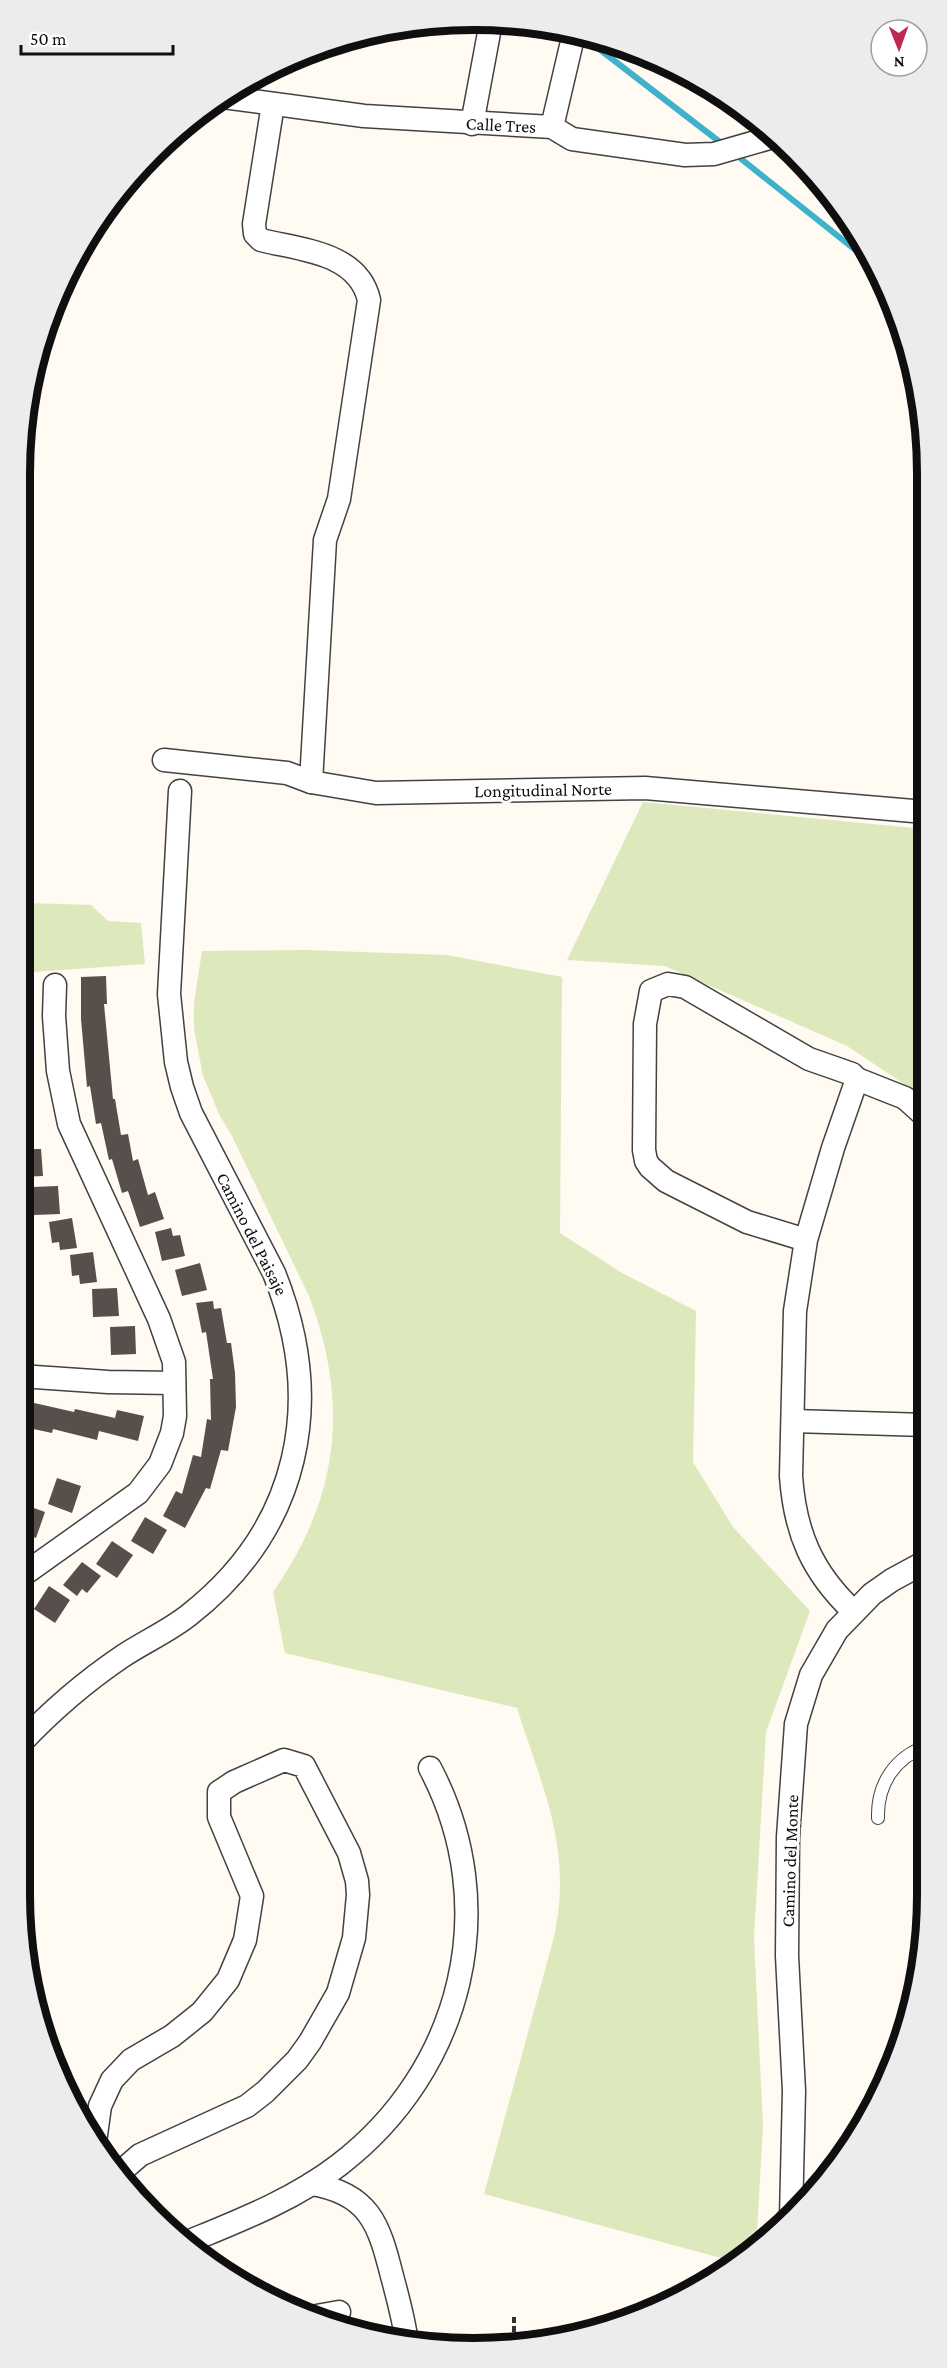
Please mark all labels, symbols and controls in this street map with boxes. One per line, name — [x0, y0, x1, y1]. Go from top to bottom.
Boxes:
scale bar — [21, 18, 172, 56]
north arrow — [869, 18, 929, 78]
text: 50 m — [30, 29, 67, 49]
text: N — [894, 54, 905, 71]
street label: Calle Tres — [465, 113, 537, 137]
street label: Longitudinal Norte — [474, 779, 612, 801]
street label: Camino del Paisaje — [212, 1169, 292, 1299]
street label: Camino del Monte — [778, 1794, 802, 1928]

